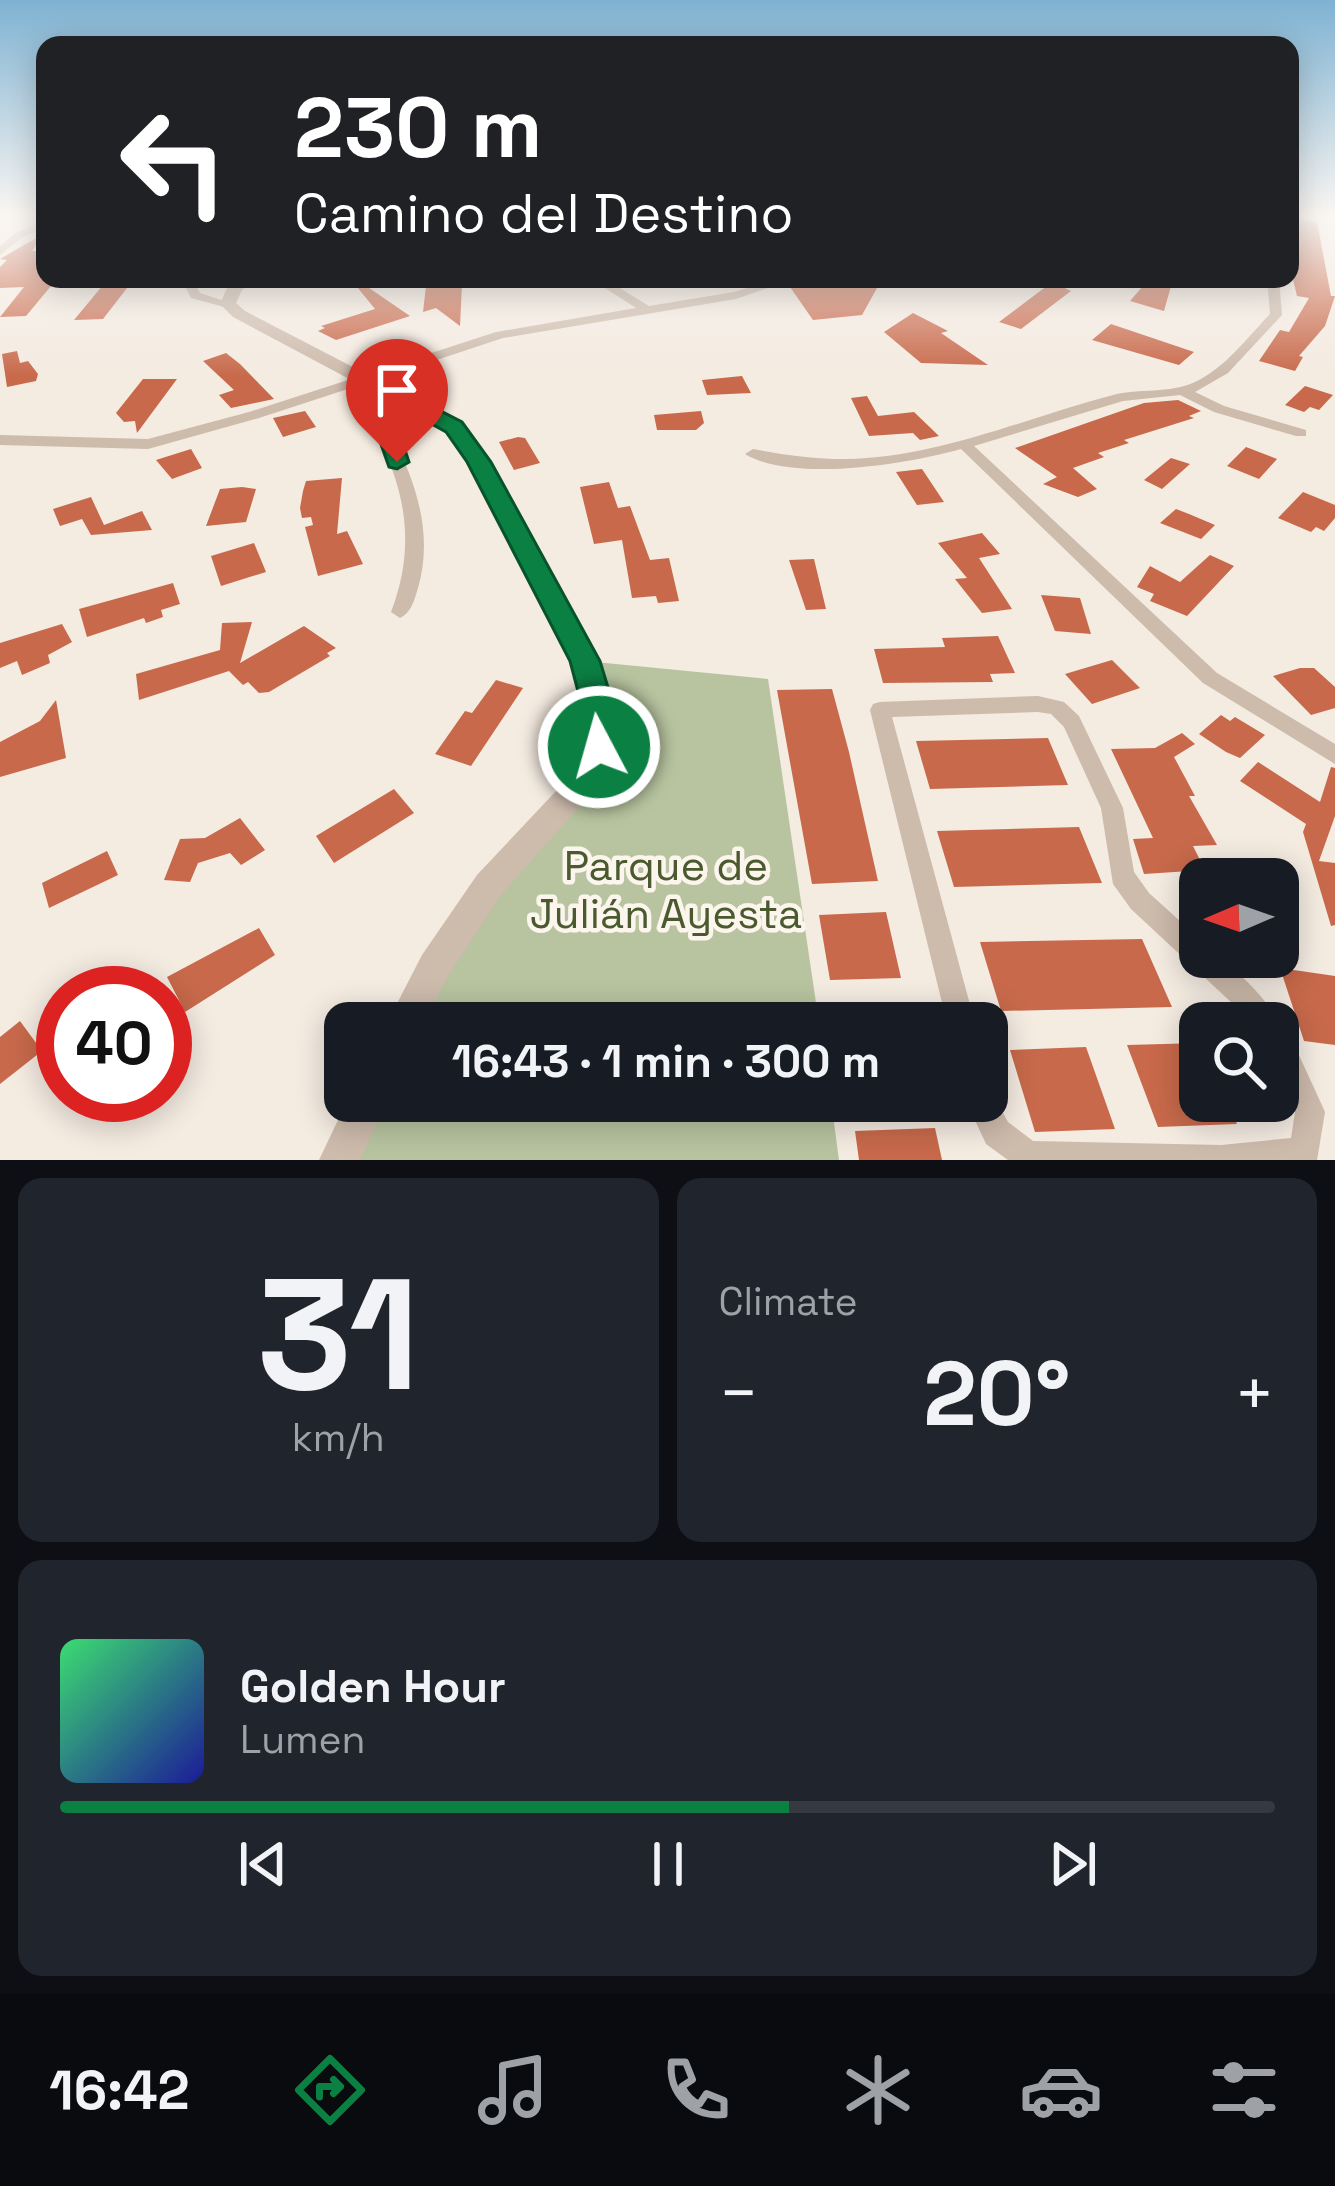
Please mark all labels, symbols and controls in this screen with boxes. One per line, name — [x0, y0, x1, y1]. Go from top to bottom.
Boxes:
text: 230 m — [294, 74, 542, 182]
icon: left — [96, 84, 252, 240]
text: Camino del Destino — [294, 179, 794, 248]
pin — [346, 339, 448, 462]
icon: arrive — [364, 357, 430, 423]
position arrow — [536, 684, 662, 810]
park label: Parque de Julián Ayesta — [530, 839, 802, 940]
north arrow — [1179, 858, 1299, 978]
map controls — [1179, 858, 1299, 1122]
speed limit sign: 40 — [36, 966, 192, 1122]
button: search — [1179, 1002, 1299, 1122]
text: 16:43 · 1 min · 300 m — [452, 1033, 880, 1090]
text: 31 — [257, 1235, 420, 1435]
text: Climate — [719, 1277, 858, 1326]
text: 20° — [923, 1336, 1070, 1451]
text: − — [719, 1351, 759, 1435]
text: + — [1234, 1351, 1275, 1435]
text: km/h — [292, 1413, 385, 1462]
text: Golden Hour — [240, 1658, 506, 1715]
text: Lumen — [240, 1715, 366, 1764]
icon: previous — [230, 1831, 296, 1897]
icon: pause — [635, 1831, 701, 1897]
icon: next — [1040, 1831, 1106, 1897]
icon: directions — [288, 2048, 372, 2132]
icon: music — [471, 2048, 555, 2132]
icon: phone — [654, 2048, 738, 2132]
icon: climate — [836, 2048, 920, 2132]
icon: car — [1019, 2048, 1103, 2132]
icon: filters — [1202, 2048, 1286, 2132]
text: 16:42 — [49, 2056, 190, 2125]

